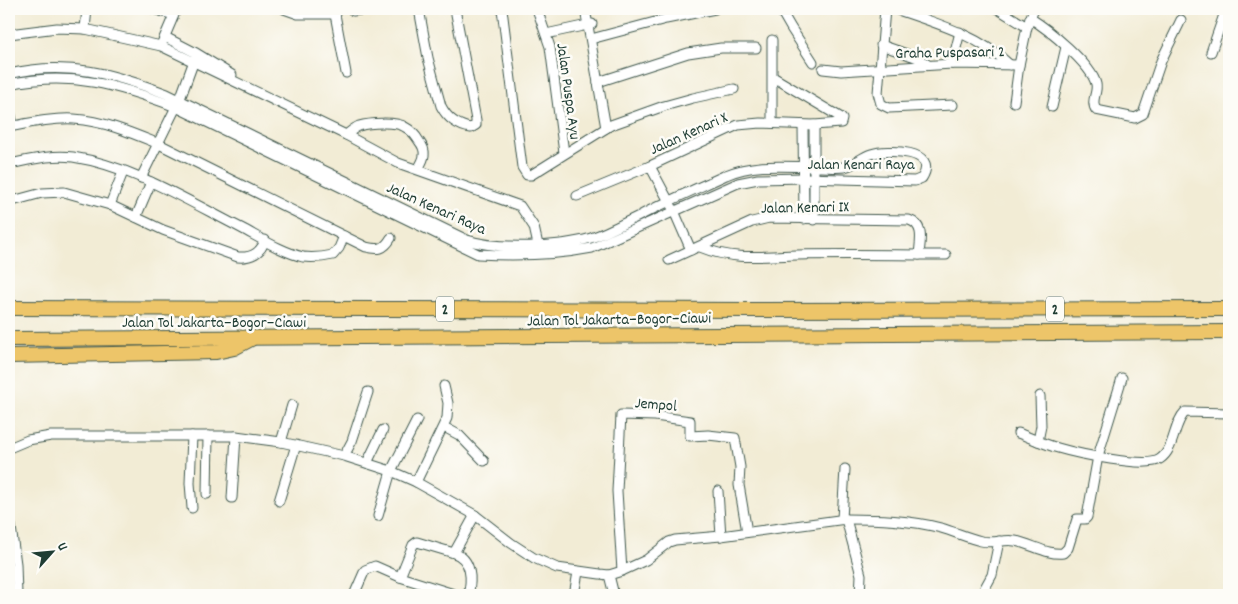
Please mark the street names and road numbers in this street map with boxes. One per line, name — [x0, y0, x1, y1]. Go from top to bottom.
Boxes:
street label: Graha Puspasari 2 — [895, 41, 1005, 66]
street label: Jalan Puspa Ayu — [549, 42, 586, 141]
street label: Jalan Kenari X — [646, 107, 732, 162]
street label: Jalan Kenari Raya — [808, 154, 915, 177]
street label: Jalan Kenari Raya — [383, 177, 490, 242]
street label: Jalan Kenari IX — [761, 196, 850, 221]
road number: 2 — [436, 296, 454, 322]
road number: 2 — [1046, 296, 1064, 322]
street label: Jalan Tol Jakarta–Bogor–Ciawi — [527, 307, 711, 334]
street label: Jalan Tol Jakarta–Bogor–Ciawi — [122, 312, 306, 335]
street label: Jempol — [634, 392, 678, 419]

